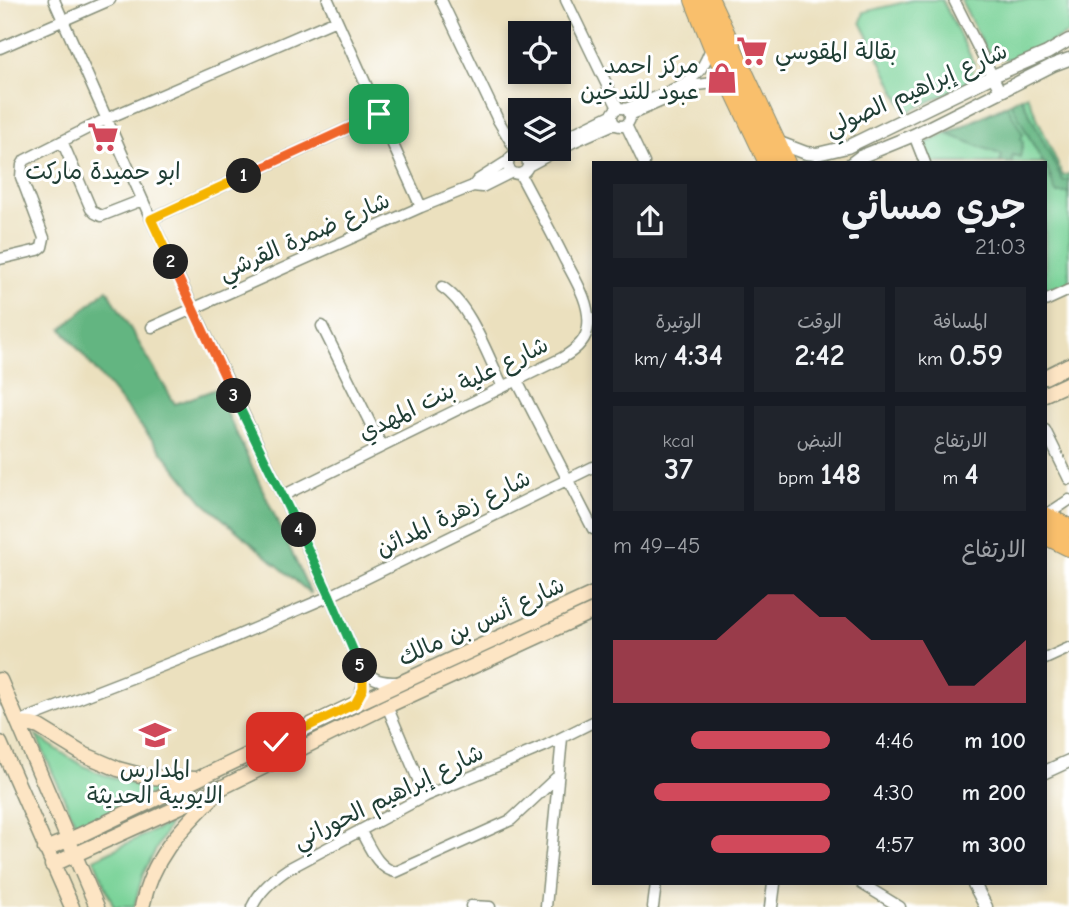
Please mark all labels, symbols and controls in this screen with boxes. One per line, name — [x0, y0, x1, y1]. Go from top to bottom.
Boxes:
map controls — [508, 21, 571, 161]
button: locate — [508, 21, 571, 84]
supermarket icon: بقالة المقوسي — [735, 34, 769, 68]
street label: شارع إبراهيم الصولي — [821, 37, 1014, 148]
place label: بقالة المقوسي — [775, 38, 897, 72]
place label: مركز احمد عبود للتدخين — [580, 52, 699, 105]
shop icon: مركز احمد عبود للتدخين — [705, 61, 739, 95]
pin — [349, 84, 409, 144]
icon: arrive — [360, 95, 398, 133]
button: layers — [508, 98, 571, 161]
supermarket icon: ابو حميدة ماركت — [86, 120, 120, 154]
place label: ابو حميدة ماركت — [25, 158, 181, 185]
pin: 1 — [226, 158, 262, 194]
text: 1 — [240, 164, 247, 186]
button: share — [613, 184, 687, 258]
text: جري مسائي — [841, 185, 1026, 229]
street label: شارع ضمرة القرشي — [214, 187, 397, 293]
text: 21:03 — [975, 233, 1026, 260]
pin: 2 — [154, 244, 188, 280]
text: 2 — [166, 250, 175, 272]
text: الوتيرة — [656, 311, 701, 333]
text: الوقت — [797, 311, 842, 333]
text: المسافة — [933, 311, 988, 333]
street label: شارع علية بنت المهدي — [354, 331, 554, 449]
text: 4:34 — [674, 338, 723, 373]
text: 2:42 — [794, 338, 845, 373]
text: 0.59 — [949, 338, 1003, 373]
text: /km — [634, 348, 674, 370]
text: km — [918, 348, 949, 370]
pin: 3 — [216, 378, 252, 414]
text: 3 — [229, 384, 238, 406]
text: kcal — [663, 430, 694, 452]
text: النبض — [797, 430, 842, 452]
text: الارتفاع — [934, 430, 987, 452]
text: 37 — [664, 452, 693, 487]
text: 148 — [820, 457, 861, 492]
text: 4 — [965, 457, 979, 492]
street label: شارع زهرة المدائن — [372, 464, 536, 564]
text: bpm — [778, 467, 820, 489]
text: m — [942, 467, 965, 489]
pin: 4 — [282, 512, 316, 548]
text: 4 — [294, 518, 303, 540]
text: 45–49 m — [613, 532, 701, 559]
text: الارتفاع — [962, 536, 1026, 563]
street label: شارع أنس بن مالك — [393, 570, 569, 674]
pin: 5 — [342, 648, 378, 684]
text: 5 — [354, 654, 365, 676]
pin — [246, 712, 306, 772]
school or university icon: المدارس الايوبية الحديثة — [138, 718, 172, 752]
icon: check — [257, 723, 295, 761]
text: 4:46 — [875, 727, 914, 754]
text: 100 m — [964, 727, 1026, 754]
street label: شارع إبراهيم الحوراني — [289, 739, 491, 861]
place label: المدارس الايوبية الحديثة — [87, 756, 223, 810]
text: 4:30 — [873, 779, 914, 806]
text: 200 m — [962, 779, 1026, 806]
text: 4:57 — [875, 831, 914, 858]
text: 300 m — [962, 831, 1026, 858]

